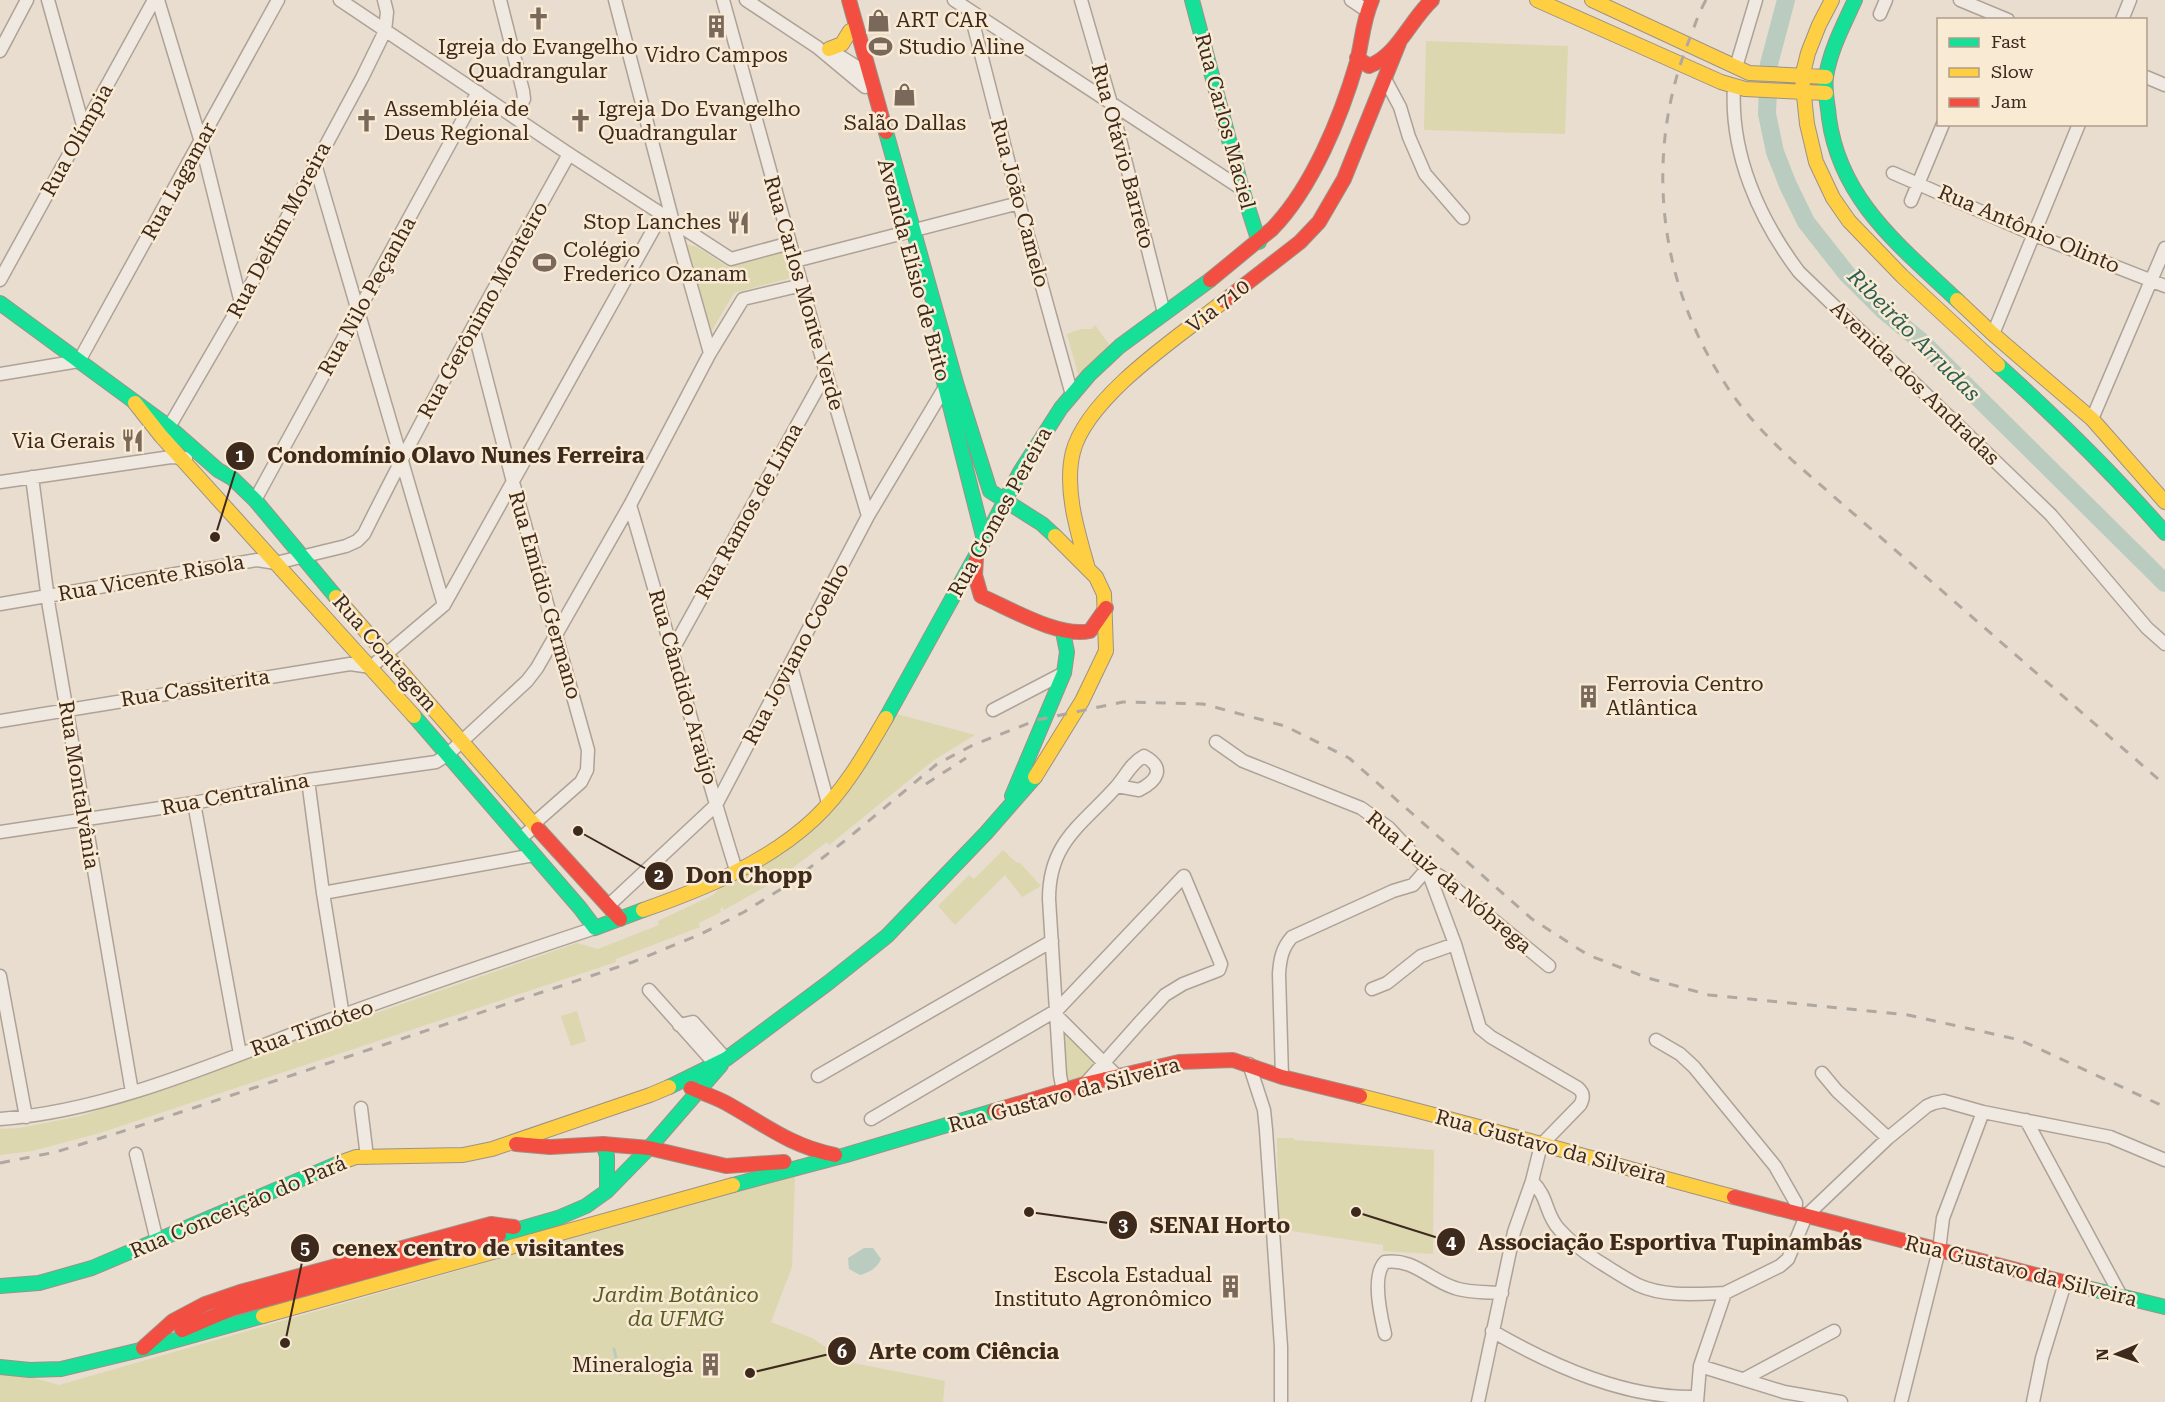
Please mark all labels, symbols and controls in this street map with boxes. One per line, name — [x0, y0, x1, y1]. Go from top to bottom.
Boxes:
church icon: Igreja do Evangelho Quadrangular — [525, 6, 551, 32]
shop icon: ART CAR — [865, 7, 891, 33]
place label: ART CAR — [896, 8, 989, 32]
building icon: Vidro Campos — [703, 14, 729, 40]
legend — [1937, 18, 2147, 126]
street label: Rua Carlos Maciel — [1190, 31, 1260, 212]
text: Fast — [1991, 31, 2026, 52]
sports icon: Studio Aline — [868, 34, 894, 60]
place label: Igreja do Evangelho Quadrangular — [438, 35, 638, 83]
place label: Studio Aline — [899, 35, 1025, 59]
place label: Vidro Campos — [644, 43, 788, 67]
street label: Rua Otávio Barreto — [1087, 61, 1159, 251]
text: Slow — [1991, 61, 2033, 82]
street label: Rua Olímpia — [36, 79, 118, 200]
shop icon: Salão Dallas — [892, 82, 918, 108]
text: Jam — [1991, 91, 2027, 112]
place label: Assembléia de Deus Regional — [384, 97, 529, 145]
place label: Igreja Do Evangelho Quadrangular — [598, 97, 801, 145]
church icon: Assembléia de Deus Regional — [353, 108, 379, 134]
church icon: Igreja Do Evangelho Quadrangular — [567, 108, 593, 134]
place label: Salão Dallas — [844, 111, 966, 135]
street label: Rua João Camelo — [986, 116, 1054, 290]
street label: Rua Lagamar — [137, 118, 221, 244]
street label: Rua Delfim Moreira — [222, 137, 336, 322]
street label: Avenida Elísio de Brito — [873, 156, 955, 384]
street label: Rua Carlos Monte Verde — [759, 173, 849, 413]
street label: Rua Antônio Olinto — [1935, 180, 2123, 278]
street label: Rua Gerônimo Monteiro — [413, 197, 553, 423]
restaurant icon: Stop Lanches — [726, 209, 752, 235]
place label: Stop Lanches — [584, 210, 721, 234]
street label: Rua Nilo Peçanha — [313, 212, 421, 380]
place label: Colégio Frederico Ozanam — [563, 238, 748, 286]
sports icon: Colégio Frederico Ozanam — [532, 249, 558, 275]
water label: Ribeirão Arrudas — [1842, 263, 1985, 406]
street label: Via 710 — [1182, 274, 1254, 338]
street label: Avenida dos Andradas — [1826, 296, 2004, 470]
street label: Rua Ramos de Lima — [691, 418, 808, 603]
street label: Rua Gomes Pereira — [943, 422, 1057, 601]
restaurant icon: Via Gerais — [120, 428, 146, 454]
place label: Via Gerais — [12, 429, 115, 453]
callout: Condomínio Olavo Nunes Ferreira — [225, 436, 656, 476]
text: Condomínio Olavo Nunes Ferreira — [267, 443, 645, 468]
text: 1 — [235, 445, 245, 466]
street label: Rua Emídio Germano — [504, 488, 586, 702]
street label: Rua Vicente Risola — [56, 550, 247, 606]
street label: Rua Joviano Coelho — [738, 559, 854, 749]
street label: Rua Cândido Araújo — [644, 586, 722, 788]
street label: Rua Contagem — [328, 590, 442, 716]
street label: Rua Cassiterita — [119, 664, 272, 712]
place label: Ferrovia Centro Atlântica — [1606, 672, 1764, 720]
building icon: Ferrovia Centro Atlântica — [1575, 683, 1601, 709]
street label: Rua Montalvânia — [54, 699, 104, 872]
street label: Rua Centralina — [159, 768, 311, 820]
street label: Rua Luiz da Nóbrega — [1362, 806, 1537, 958]
callout: Don Chopp — [644, 856, 824, 896]
text: Don Chopp — [686, 863, 812, 888]
text: 2 — [654, 865, 664, 886]
street label: Rua Timóteo — [247, 995, 377, 1061]
street label: Rua Gustavo da Silveira — [946, 1052, 1183, 1137]
street label: Rua Gustavo da Silveira — [1433, 1105, 1670, 1190]
street label: Rua Conceição do Pará — [126, 1150, 350, 1263]
callout: SENAI Horto — [1108, 1205, 1302, 1245]
text: SENAI Horto — [1150, 1213, 1290, 1238]
text: 3 — [1118, 1214, 1128, 1235]
callout: Associação Esportiva Tupinambás — [1436, 1222, 1874, 1262]
callout: cenex centro de visitantes — [290, 1228, 636, 1268]
text: Associação Esportiva Tupinambás — [1478, 1230, 1862, 1255]
street label: Rua Gustavo da Silveira — [1902, 1230, 2140, 1312]
text: 4 — [1446, 1232, 1456, 1253]
text: cenex centro de visitantes — [332, 1236, 624, 1261]
text: 5 — [300, 1237, 310, 1258]
place label: Escola Estadual Instituto Agronômico — [994, 1263, 1213, 1311]
building icon: Escola Estadual Instituto Agronômico — [1217, 1274, 1243, 1300]
park label: Jardim Botânico da UFMG — [592, 1283, 759, 1331]
north arrow — [2087, 1324, 2147, 1384]
callout: Arte com Ciência — [827, 1331, 1071, 1371]
text: Arte com Ciência — [869, 1339, 1059, 1364]
text: 6 — [837, 1341, 847, 1362]
text: N — [2093, 1348, 2112, 1361]
building icon: Mineralogia — [698, 1352, 724, 1378]
place label: Mineralogia — [572, 1353, 694, 1377]

